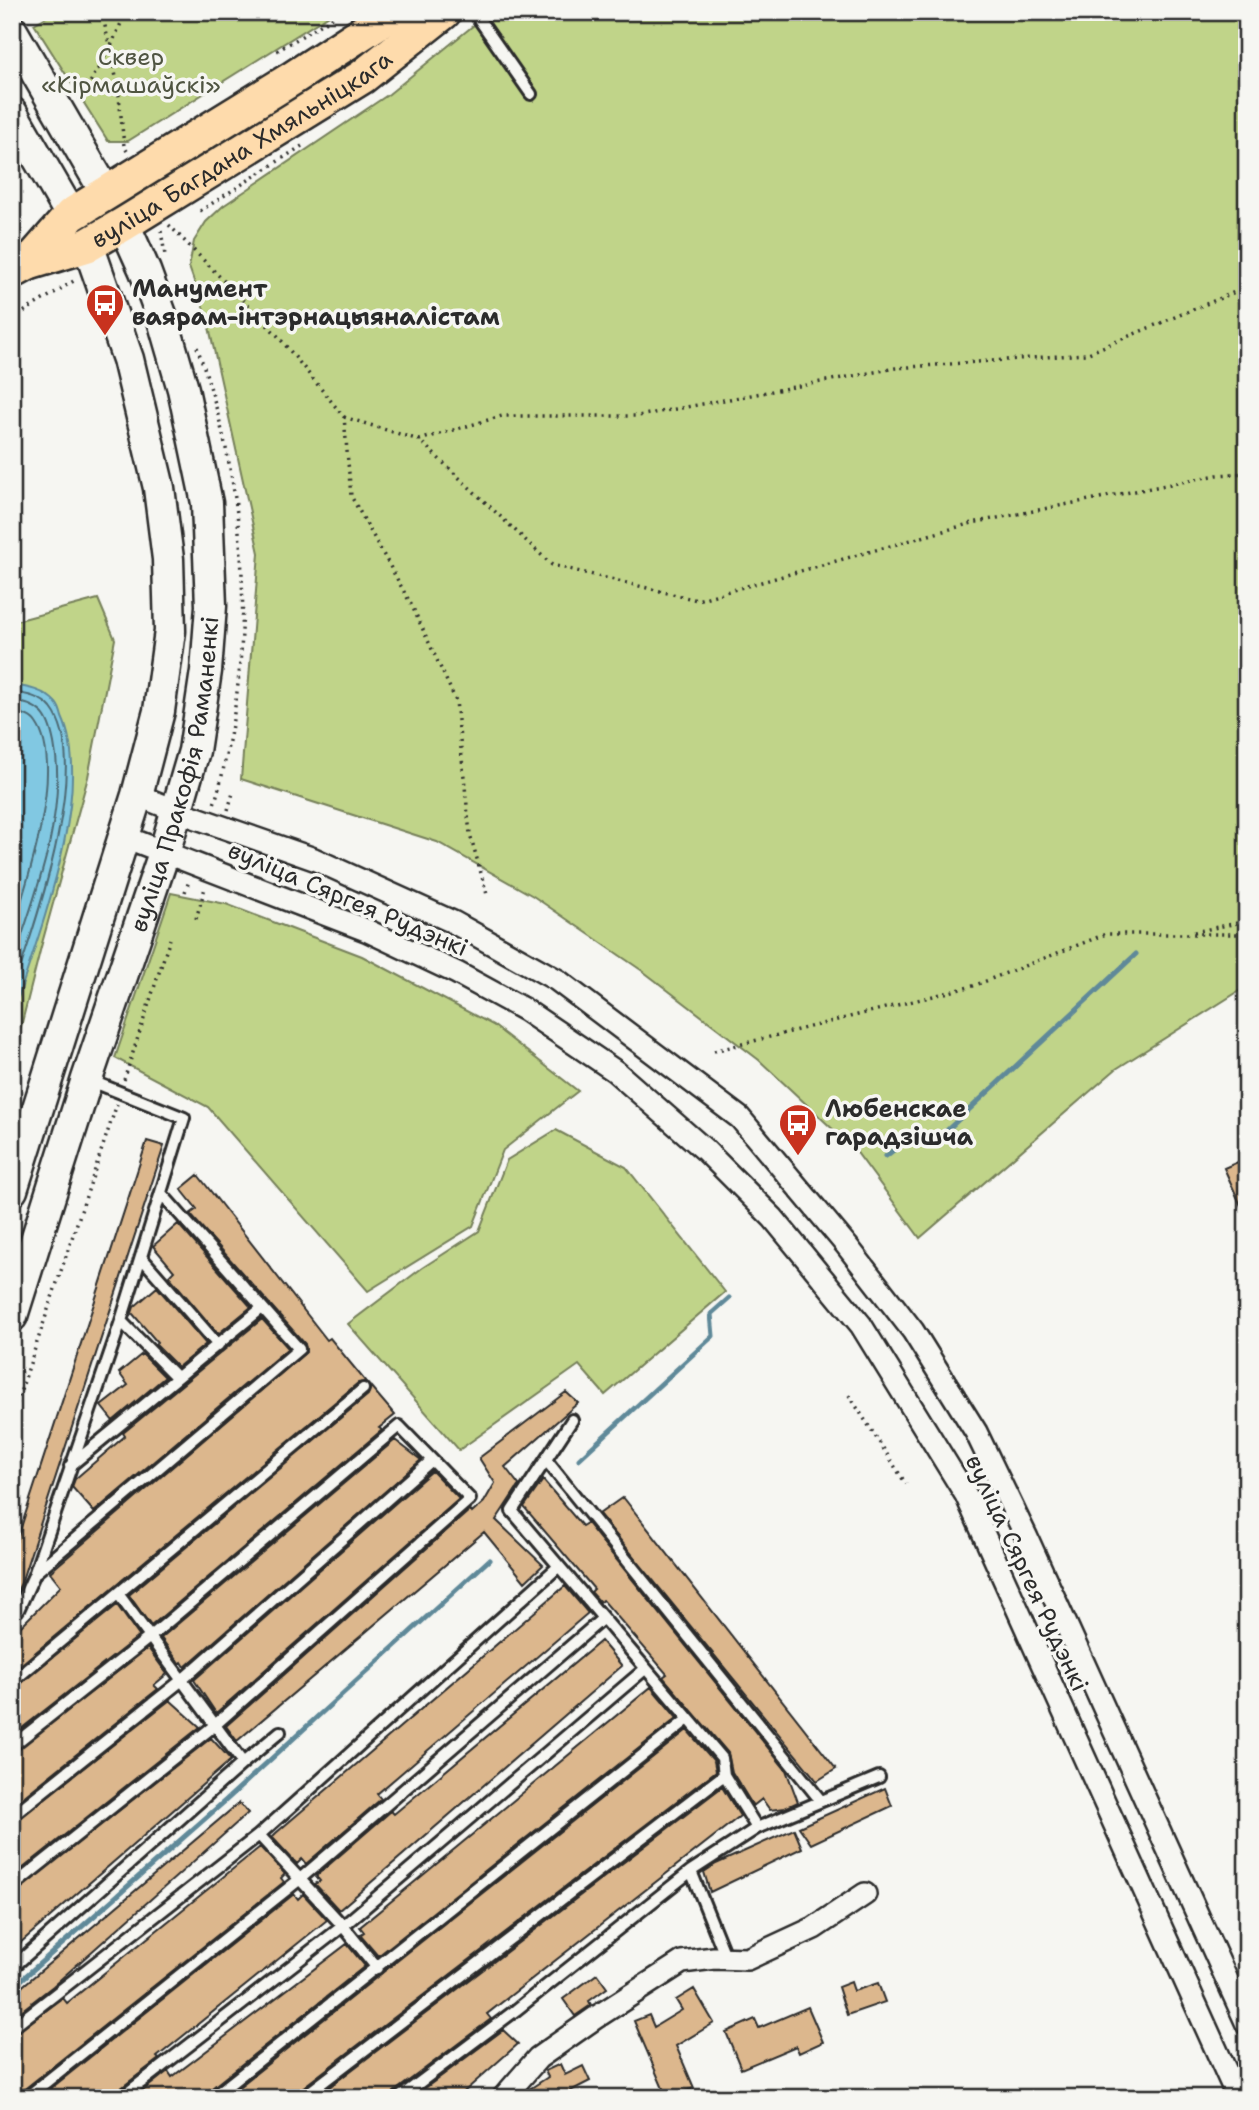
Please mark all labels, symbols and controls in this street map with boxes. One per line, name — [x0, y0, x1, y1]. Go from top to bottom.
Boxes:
park label: Сквер «Кірмашаўскі» — [41, 41, 221, 101]
street label: вуліца Багдана Хмяльніцкага — [85, 43, 399, 256]
place label: Манумент ваярам-інтэрнацыяналістам — [132, 273, 500, 333]
bus stop icon: Манумент ваярам-інтэрнацыяналістам — [84, 282, 126, 337]
street label: вуліца Пракофія Раманенкі — [122, 615, 226, 936]
street label: вуліца Сяргея Рудэнкі — [223, 834, 473, 964]
place label: Любенскае гарадзішча — [825, 1093, 974, 1153]
bus stop icon: Любенскае гарадзішча — [777, 1102, 819, 1157]
street label: вуліца Сяргея Рудэнкі — [958, 1449, 1096, 1697]

